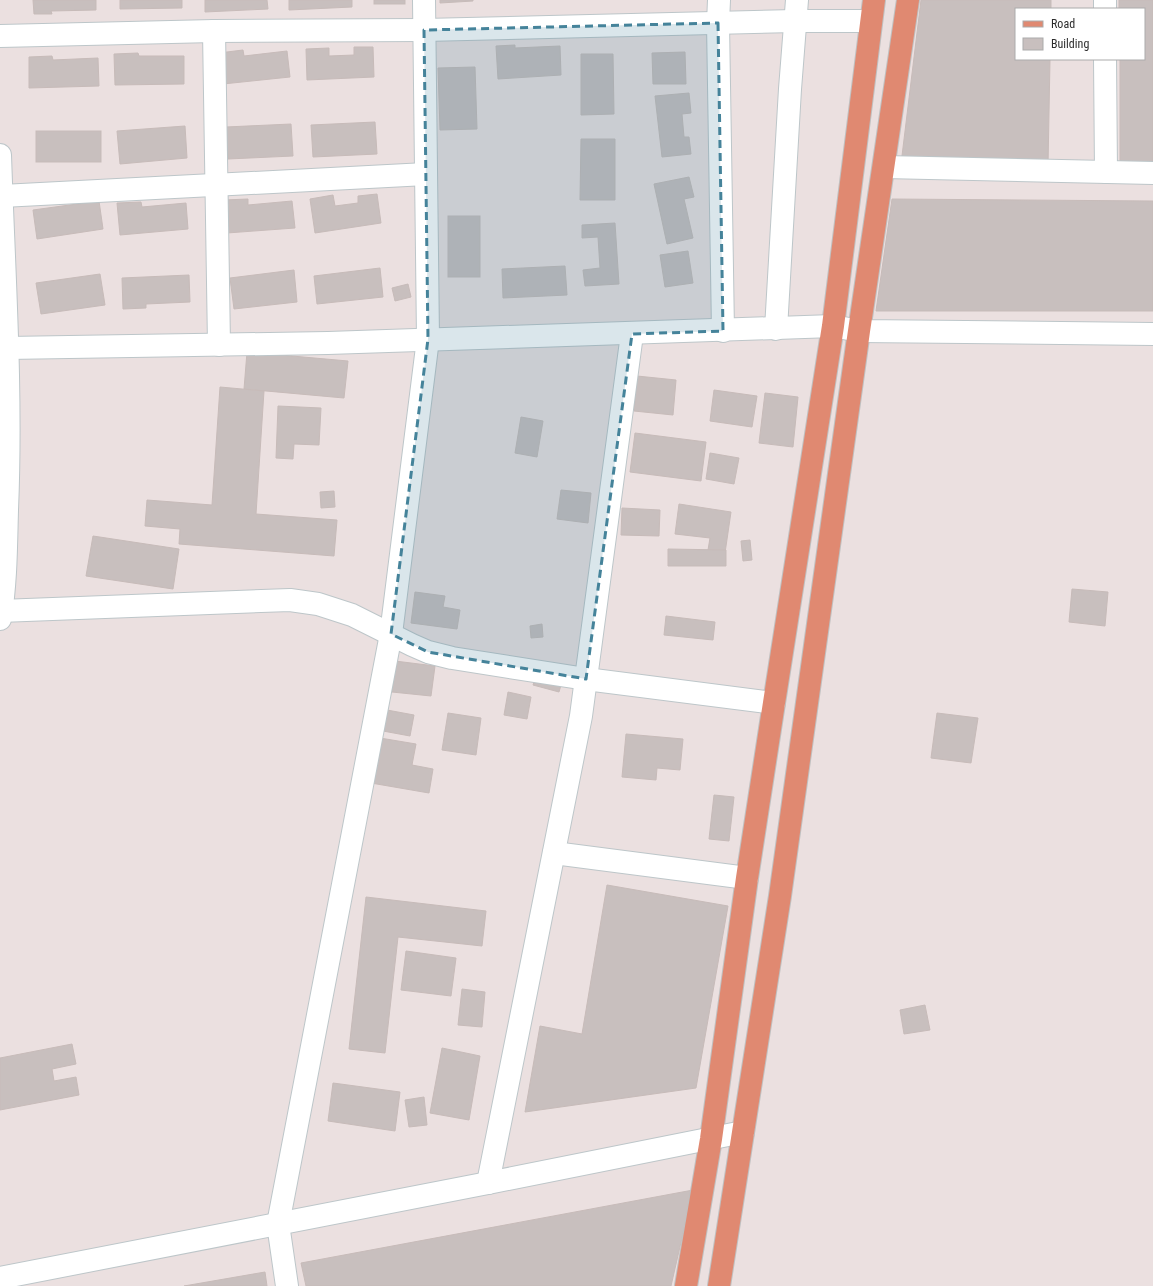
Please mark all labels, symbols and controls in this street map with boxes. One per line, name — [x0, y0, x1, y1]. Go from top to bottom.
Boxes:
legend — [1015, 8, 1145, 60]
text: Road — [1051, 17, 1075, 31]
text: Building — [1051, 37, 1089, 51]

